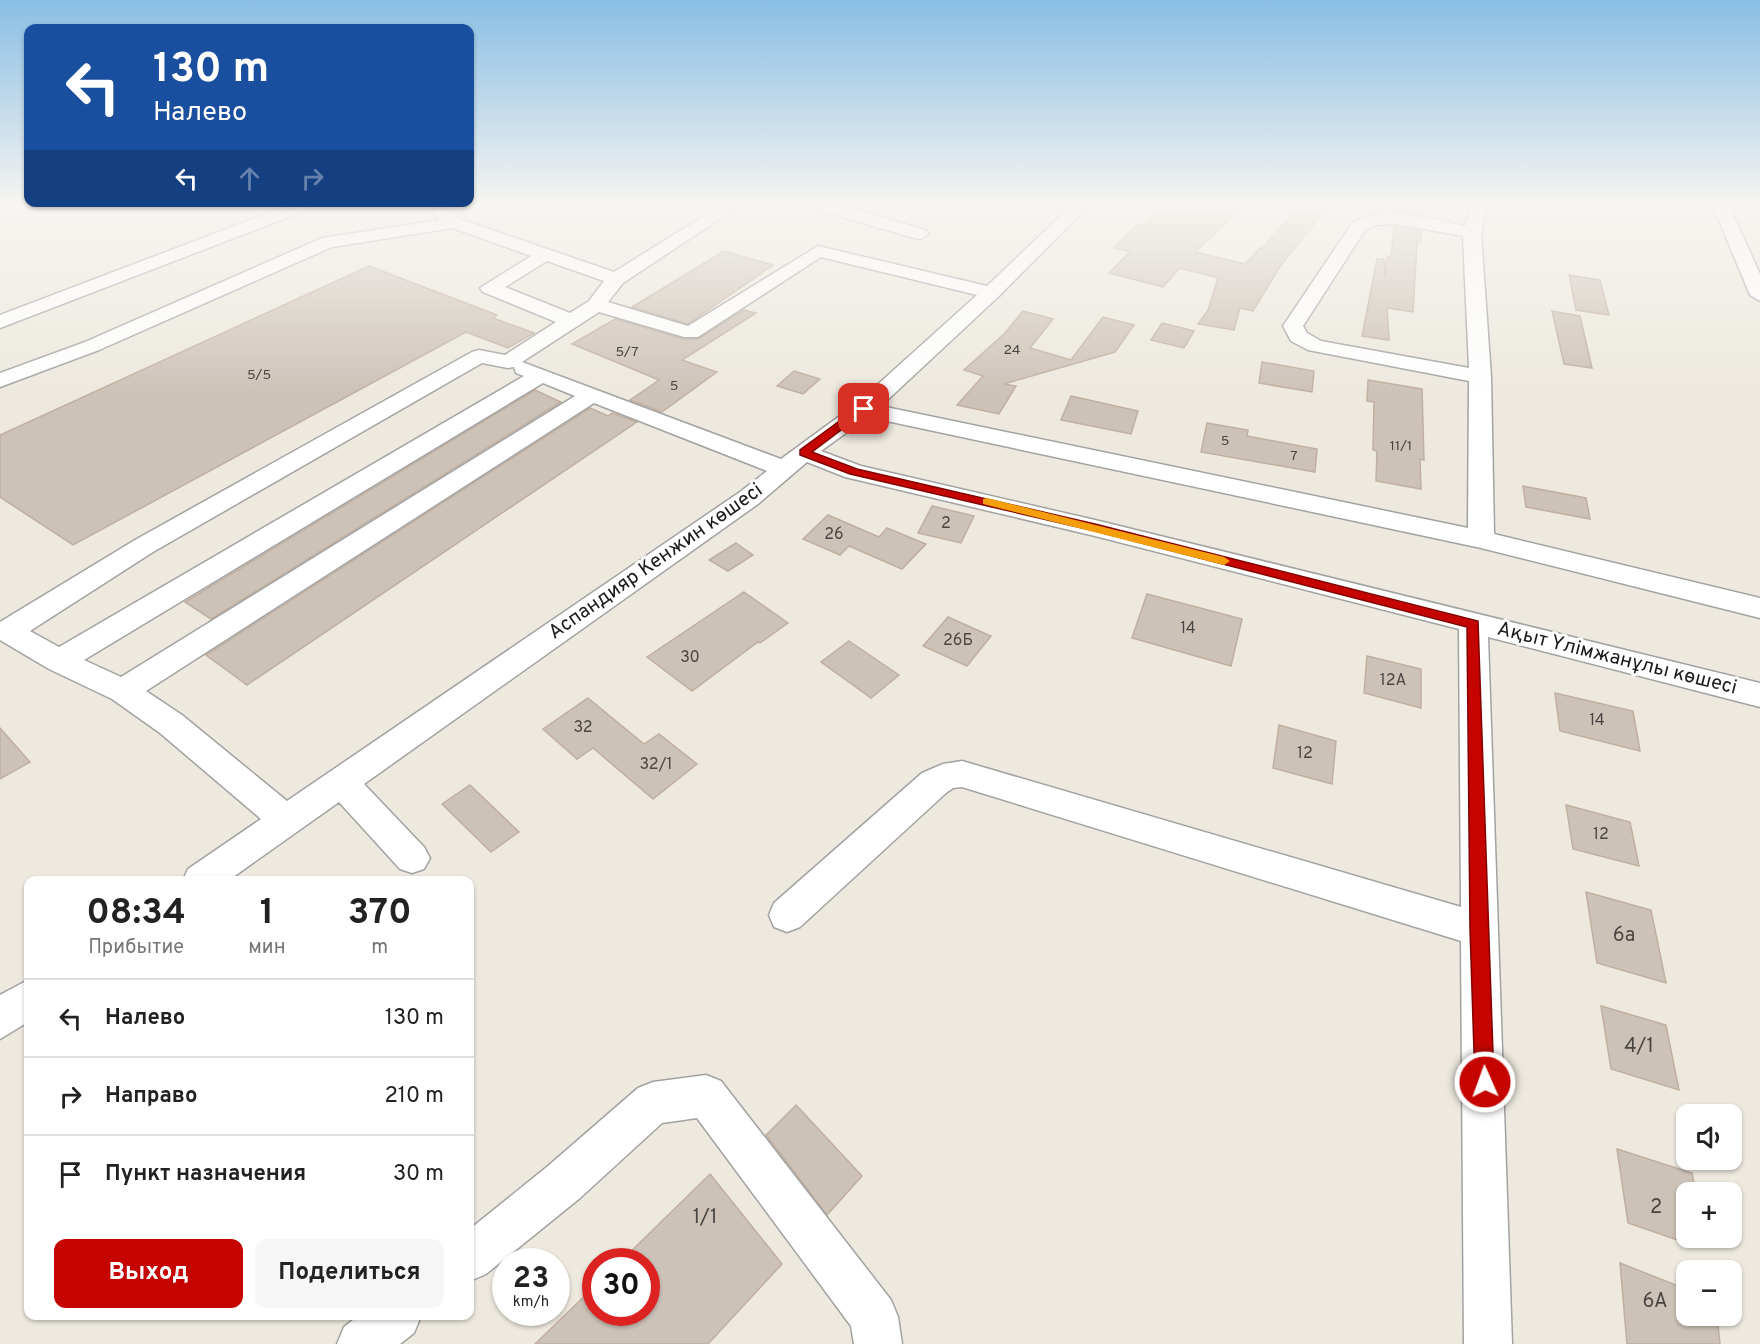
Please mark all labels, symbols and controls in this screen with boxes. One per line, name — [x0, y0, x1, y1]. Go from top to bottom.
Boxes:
text: 130 m — [153, 44, 269, 97]
icon: left — [54, 48, 132, 126]
text: Налево — [153, 96, 247, 130]
icon: left — [170, 162, 203, 195]
icon: ahead — [233, 162, 266, 195]
icon: right — [296, 162, 329, 195]
house number: 24 — [1003, 342, 1021, 359]
house number: 5/7 — [615, 344, 639, 361]
house number: 5/5 — [247, 367, 271, 384]
house number: 5 — [670, 378, 678, 395]
pin — [838, 383, 889, 434]
icon: arrive — [847, 392, 880, 425]
house number: 5 — [1221, 433, 1229, 450]
house number: 11/1 — [1390, 438, 1412, 455]
house number: 7 — [1290, 448, 1298, 465]
street label: Аспандияр Кенжин көшесі — [544, 478, 768, 646]
house number: 2 — [941, 514, 951, 534]
house number: 26 — [824, 525, 844, 545]
street label: Ақыт Үлімжанұлы көшесі — [1494, 617, 1740, 701]
house number: 14 — [1180, 619, 1196, 639]
house number: 26Б — [943, 631, 973, 651]
house number: 30 — [680, 648, 700, 668]
house number: 12А — [1380, 671, 1406, 691]
house number: 14 — [1589, 711, 1605, 731]
house number: 32 — [573, 718, 593, 738]
house number: 12 — [1297, 744, 1313, 764]
house number: 32/1 — [640, 755, 672, 775]
house number: 12 — [1593, 825, 1609, 845]
text: 08:34 — [86, 891, 186, 937]
text: 1 — [260, 891, 274, 937]
text: 370 — [348, 891, 412, 937]
house number: 6а — [1613, 923, 1635, 949]
text: Прибытие — [88, 935, 184, 961]
text: мин — [248, 935, 286, 961]
text: m — [371, 935, 388, 961]
icon: left — [54, 1002, 87, 1035]
text: Налево — [105, 1005, 185, 1032]
text: 130 m — [385, 1005, 444, 1032]
house number: 4/1 — [1624, 1034, 1654, 1060]
position arrow — [1453, 1050, 1517, 1114]
icon: right — [54, 1080, 87, 1113]
text: Направо — [105, 1083, 197, 1110]
text: 210 m — [384, 1083, 444, 1110]
map controls — [1676, 1104, 1742, 1326]
button: sound — [1676, 1104, 1742, 1170]
icon: arrive — [54, 1158, 87, 1191]
text: Пункт назначения — [105, 1161, 306, 1188]
text: 30 m — [393, 1161, 444, 1188]
button: + — [1676, 1182, 1742, 1248]
house number: 2 — [1650, 1195, 1662, 1221]
house number: 1/1 — [693, 1205, 717, 1231]
button: Выход — [54, 1239, 243, 1308]
button: Поделиться — [255, 1239, 444, 1308]
speed limit sign: 30 — [582, 1248, 660, 1326]
button: − — [1676, 1260, 1742, 1326]
text: 23 — [513, 1261, 549, 1298]
house number: 6А — [1642, 1289, 1668, 1315]
text: km/h — [513, 1293, 549, 1312]

